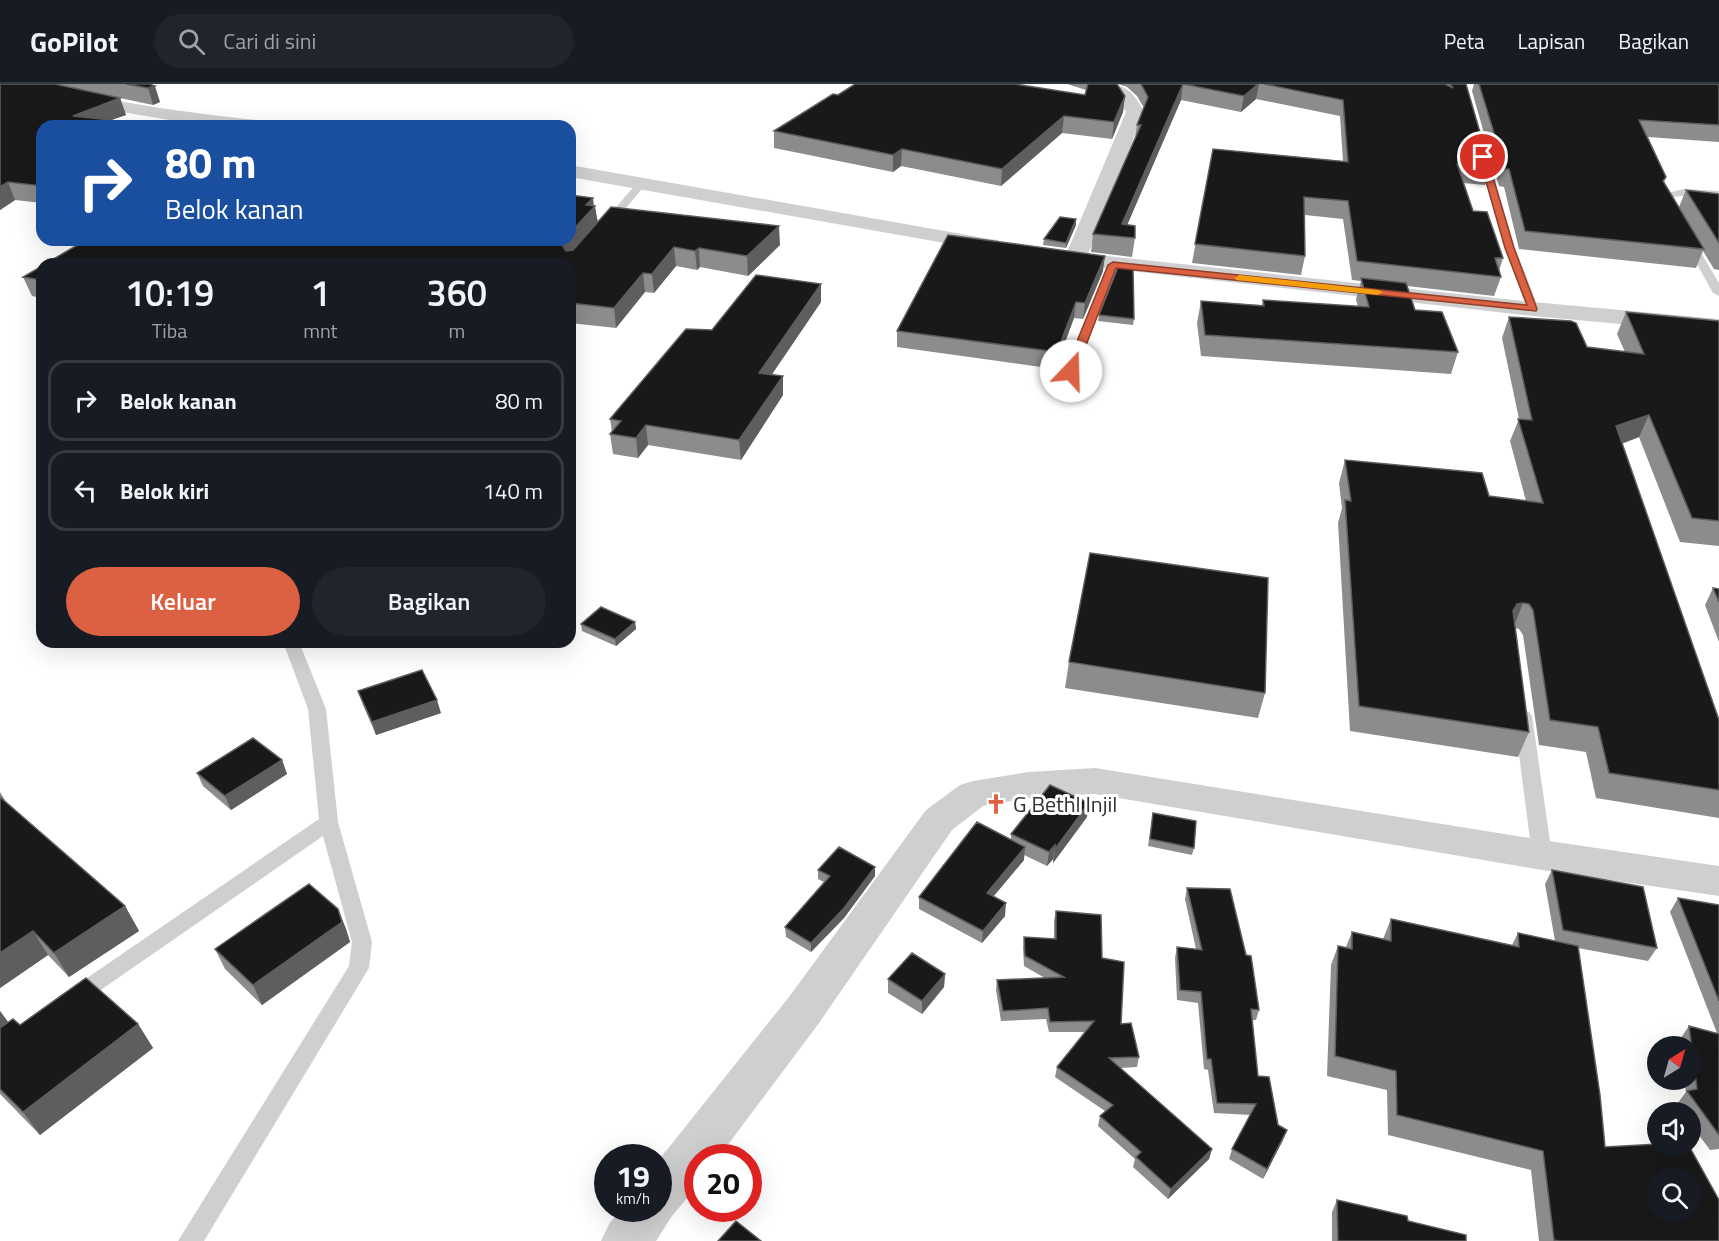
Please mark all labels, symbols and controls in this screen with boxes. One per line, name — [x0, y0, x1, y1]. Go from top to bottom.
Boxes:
search box — [154, 14, 574, 68]
text: GoPilot — [30, 20, 118, 63]
text: Cari di sini — [223, 24, 316, 58]
icon: search — [175, 25, 208, 58]
text: Peta — [1444, 25, 1485, 57]
text: Lapisan — [1518, 25, 1585, 57]
text: Bagikan — [1618, 25, 1689, 57]
text: 80 m — [165, 130, 257, 194]
pin — [1457, 131, 1508, 182]
icon: arrive — [1466, 140, 1499, 173]
icon: right — [66, 144, 144, 222]
text: Belok kanan — [165, 188, 304, 229]
text: 10:19 — [125, 265, 214, 320]
text: 1 — [310, 265, 330, 320]
text: 360 — [427, 265, 487, 320]
text: Tiba — [152, 315, 187, 346]
text: mnt — [303, 315, 338, 346]
text: m — [448, 315, 465, 346]
position arrow — [1039, 339, 1103, 403]
icon: right — [69, 384, 102, 417]
text: Belok kanan — [120, 384, 237, 418]
text: 80 m — [495, 384, 543, 418]
icon: left — [69, 474, 102, 507]
text: Belok kiri — [120, 474, 209, 508]
text: 140 m — [483, 474, 543, 508]
button: Keluar — [66, 567, 300, 636]
button: Bagikan — [312, 567, 546, 636]
place label: G Bethl Injil — [1013, 787, 1117, 821]
church icon: G Bethl Injil — [984, 792, 1008, 816]
north arrow — [1647, 1036, 1701, 1090]
map controls — [1647, 1036, 1701, 1222]
button: sound — [1647, 1102, 1701, 1156]
speed limit sign: 20 — [684, 1144, 762, 1222]
text: 19 — [616, 1153, 650, 1199]
button: search — [1647, 1168, 1701, 1222]
text: km/h — [616, 1187, 650, 1210]

